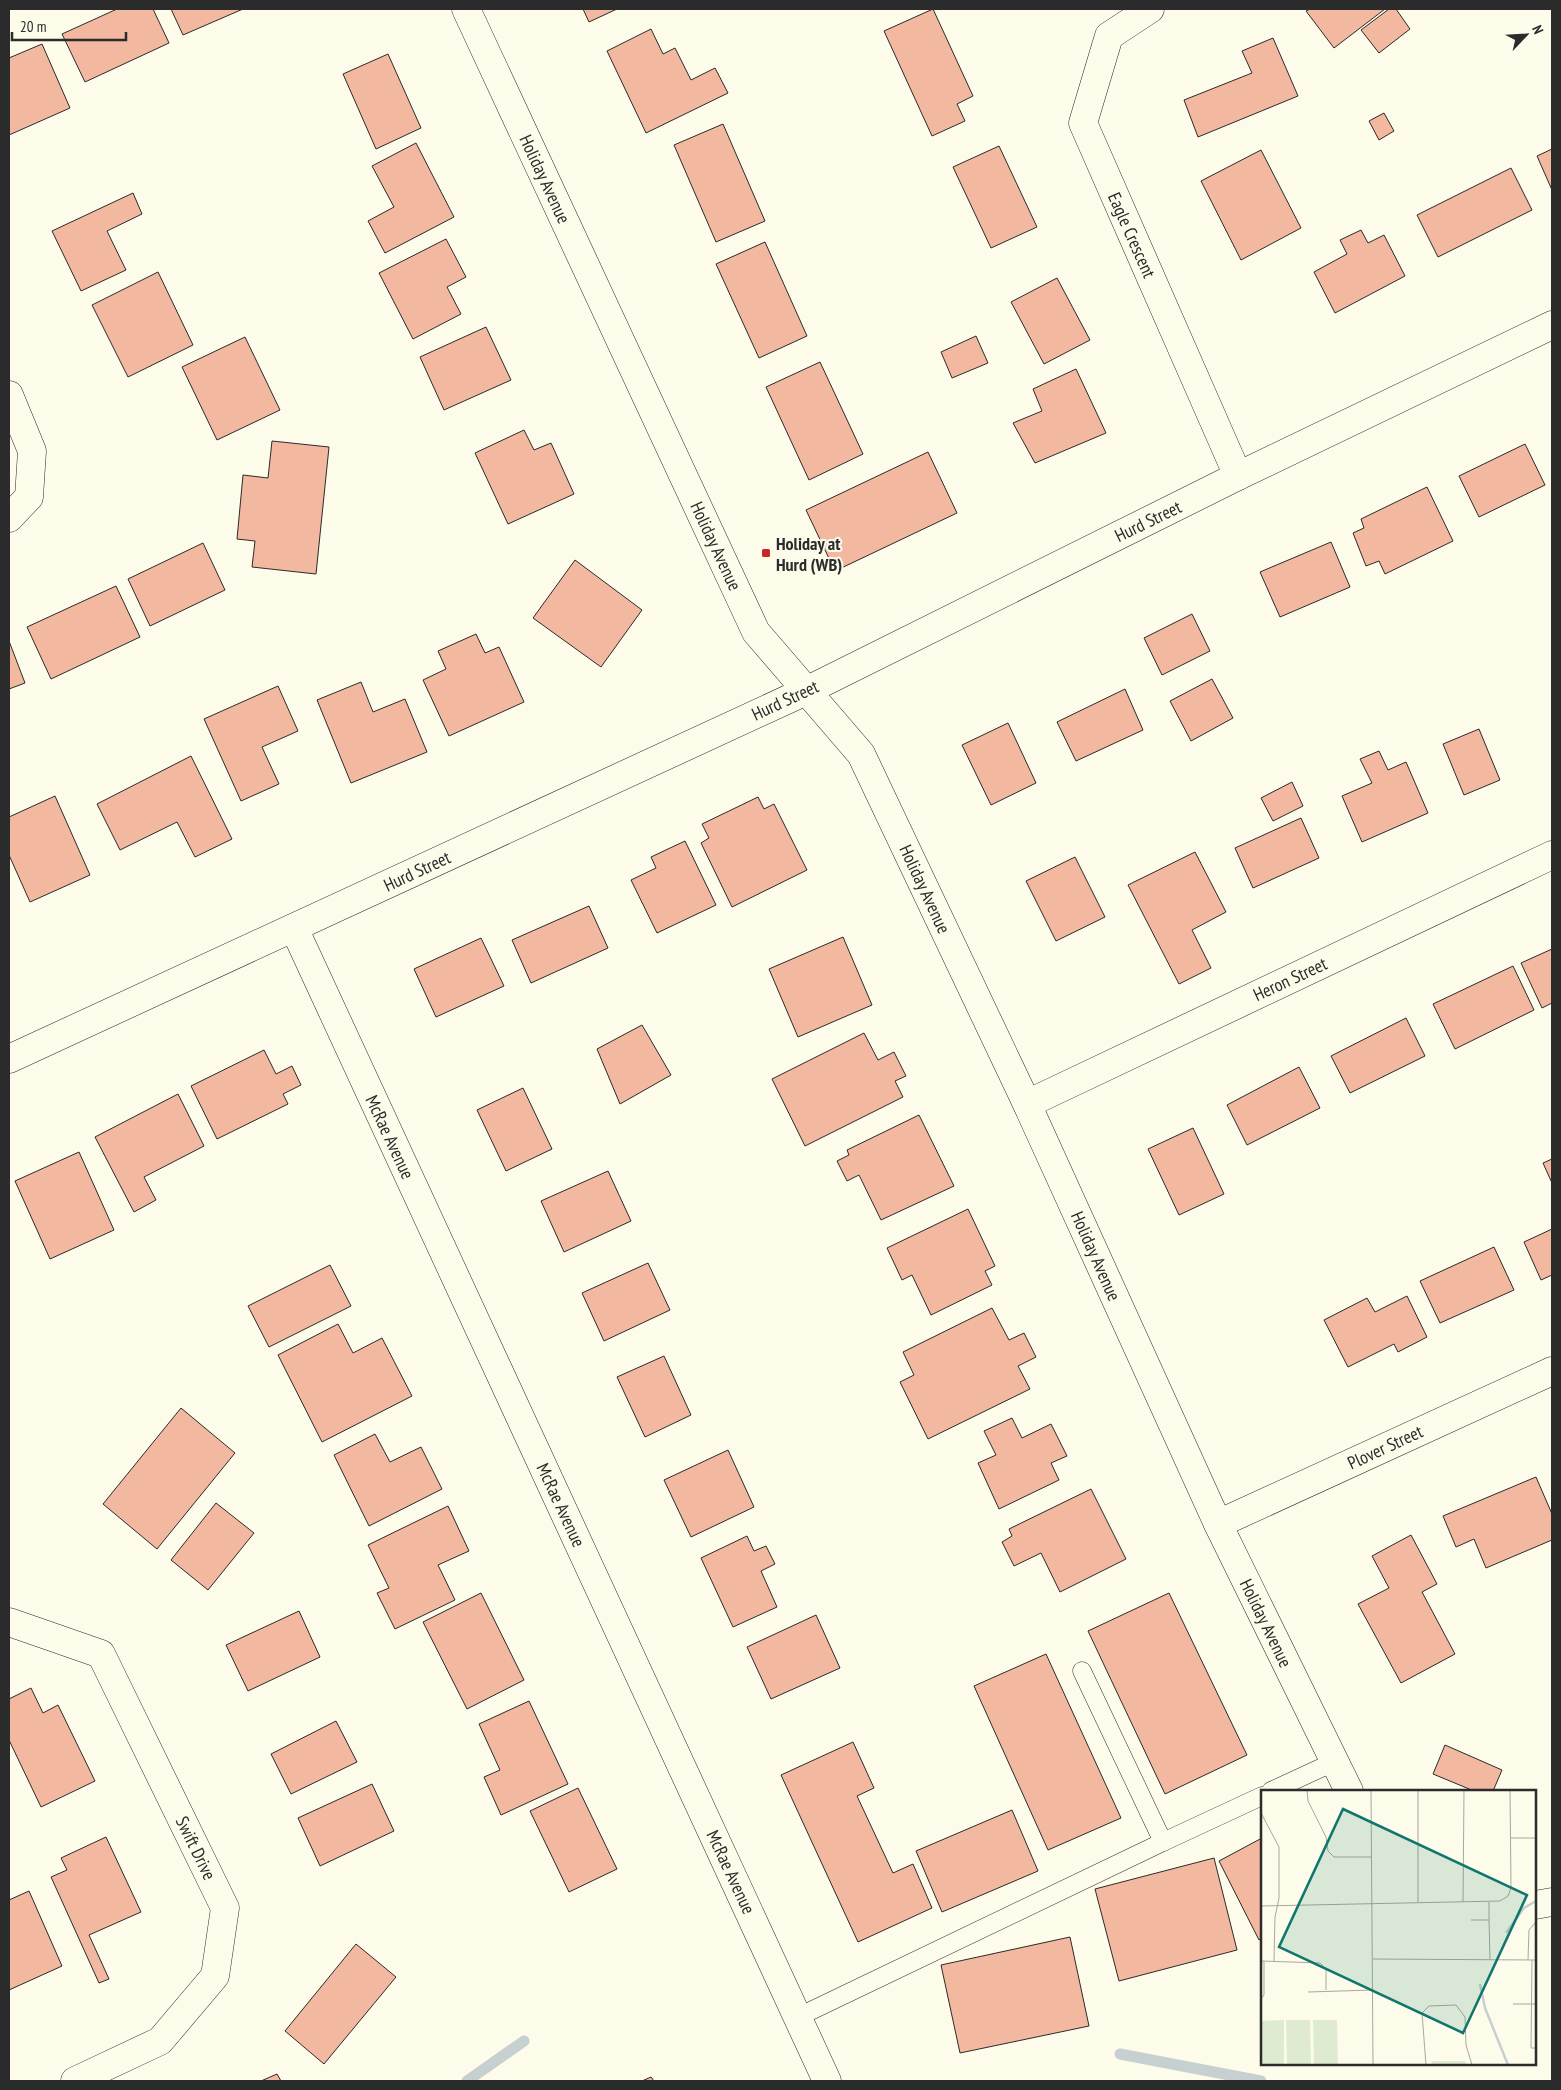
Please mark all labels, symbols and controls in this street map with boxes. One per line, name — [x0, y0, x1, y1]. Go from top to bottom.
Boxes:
scale bar — [12, 10, 126, 42]
north arrow — [1501, 10, 1551, 60]
text: 20 m — [20, 17, 46, 36]
text: N — [1528, 22, 1548, 37]
street label: Holiday Avenue — [514, 131, 576, 227]
street label: Eagle Crescent — [1103, 189, 1161, 281]
street label: Hurd Street — [1111, 495, 1185, 547]
street label: Holiday Avenue — [685, 498, 747, 594]
place label: Holiday at Hurd (WB) — [776, 532, 842, 576]
marker: Holiday at Hurd (WB) — [760, 547, 772, 559]
street label: Hurd Street — [748, 674, 822, 725]
street label: Holiday Avenue — [894, 841, 956, 937]
street label: Hurd Street — [380, 845, 454, 896]
street label: Heron Street — [1249, 952, 1331, 1006]
street label: McRae Avenue — [361, 1091, 419, 1183]
street label: Holiday Avenue — [1066, 1208, 1126, 1304]
street label: Plover Street — [1344, 1420, 1426, 1474]
street label: McRae Avenue — [532, 1459, 590, 1551]
street label: Holiday Avenue — [1235, 1575, 1297, 1671]
inset map — [1261, 1790, 1536, 2065]
street label: Swift Drive — [171, 1812, 221, 1884]
street label: McRae Avenue — [702, 1826, 760, 1918]

